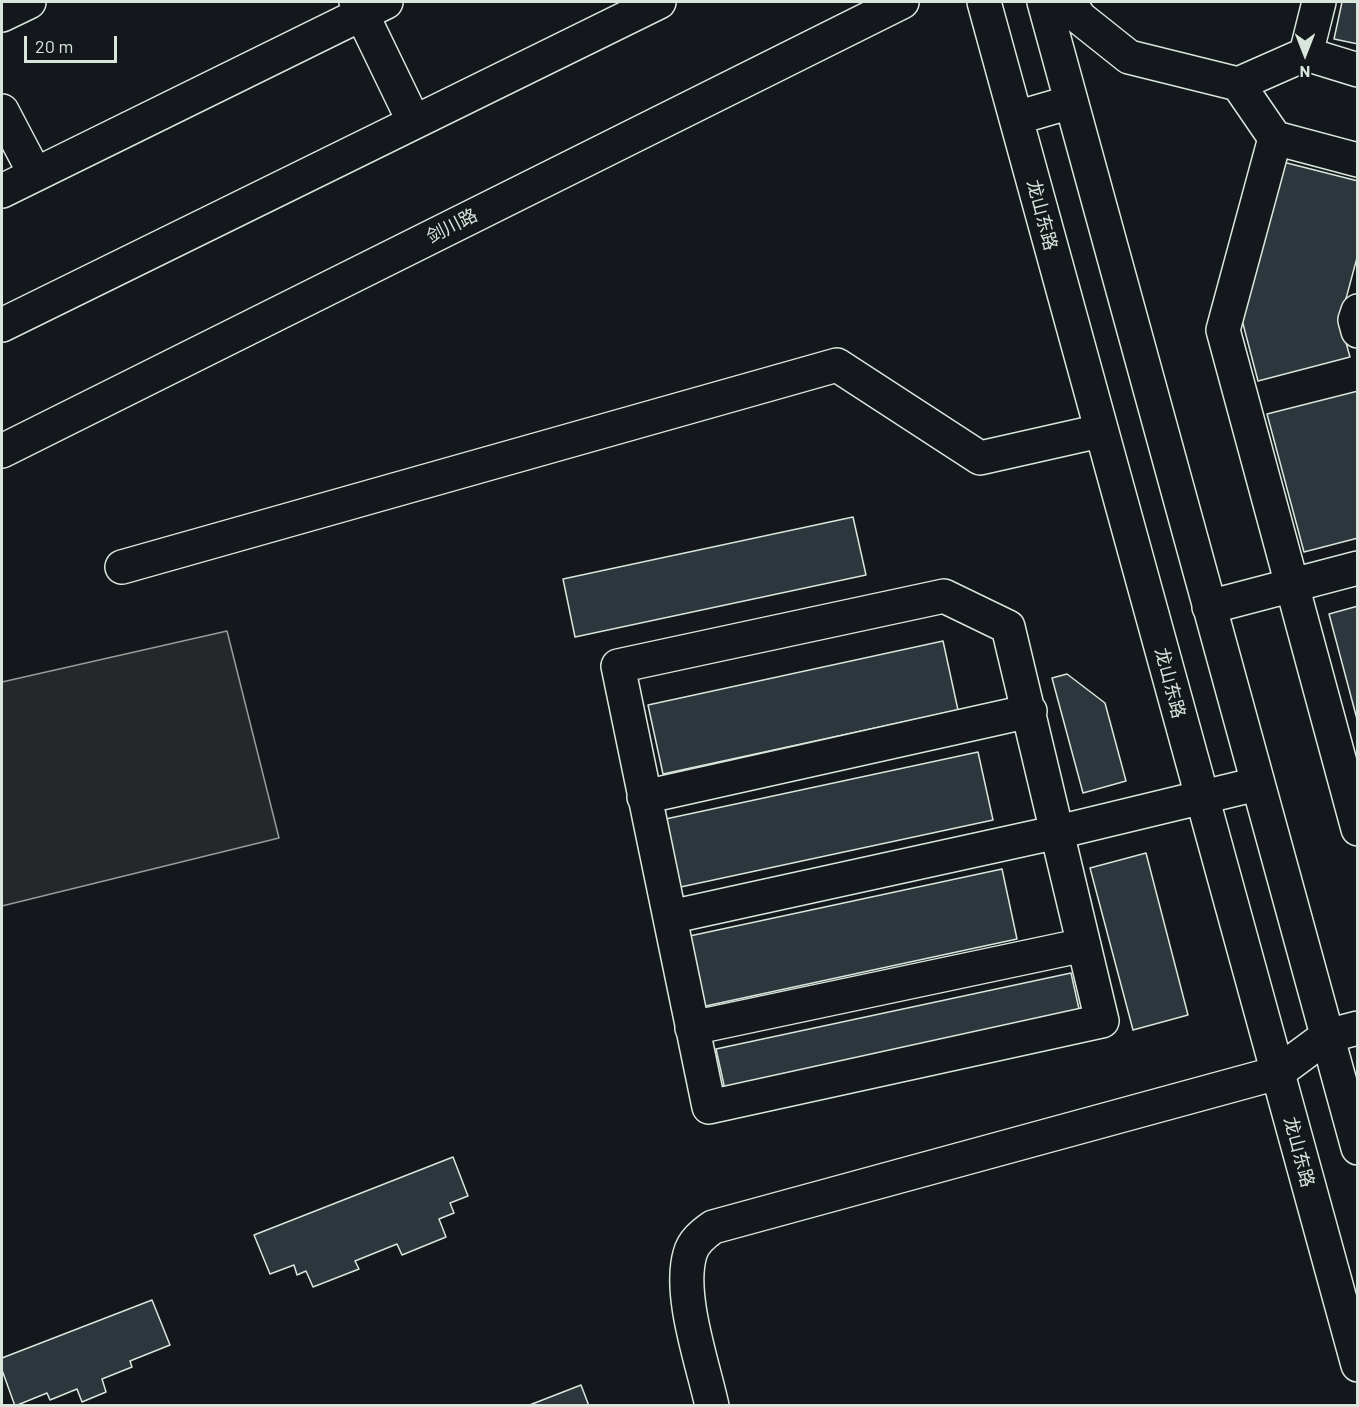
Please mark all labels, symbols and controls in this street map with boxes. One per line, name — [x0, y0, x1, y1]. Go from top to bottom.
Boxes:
scale bar — [27, 24, 120, 62]
north arrow — [1275, 24, 1335, 84]
text: 20 m — [35, 35, 73, 57]
text: N — [1300, 63, 1310, 82]
street label: 龙山东路 — [1022, 177, 1062, 253]
street label: 剑川路 — [423, 204, 481, 248]
street label: 龙山东路 — [1150, 645, 1190, 721]
street label: 龙山东路 — [1279, 1114, 1319, 1190]

